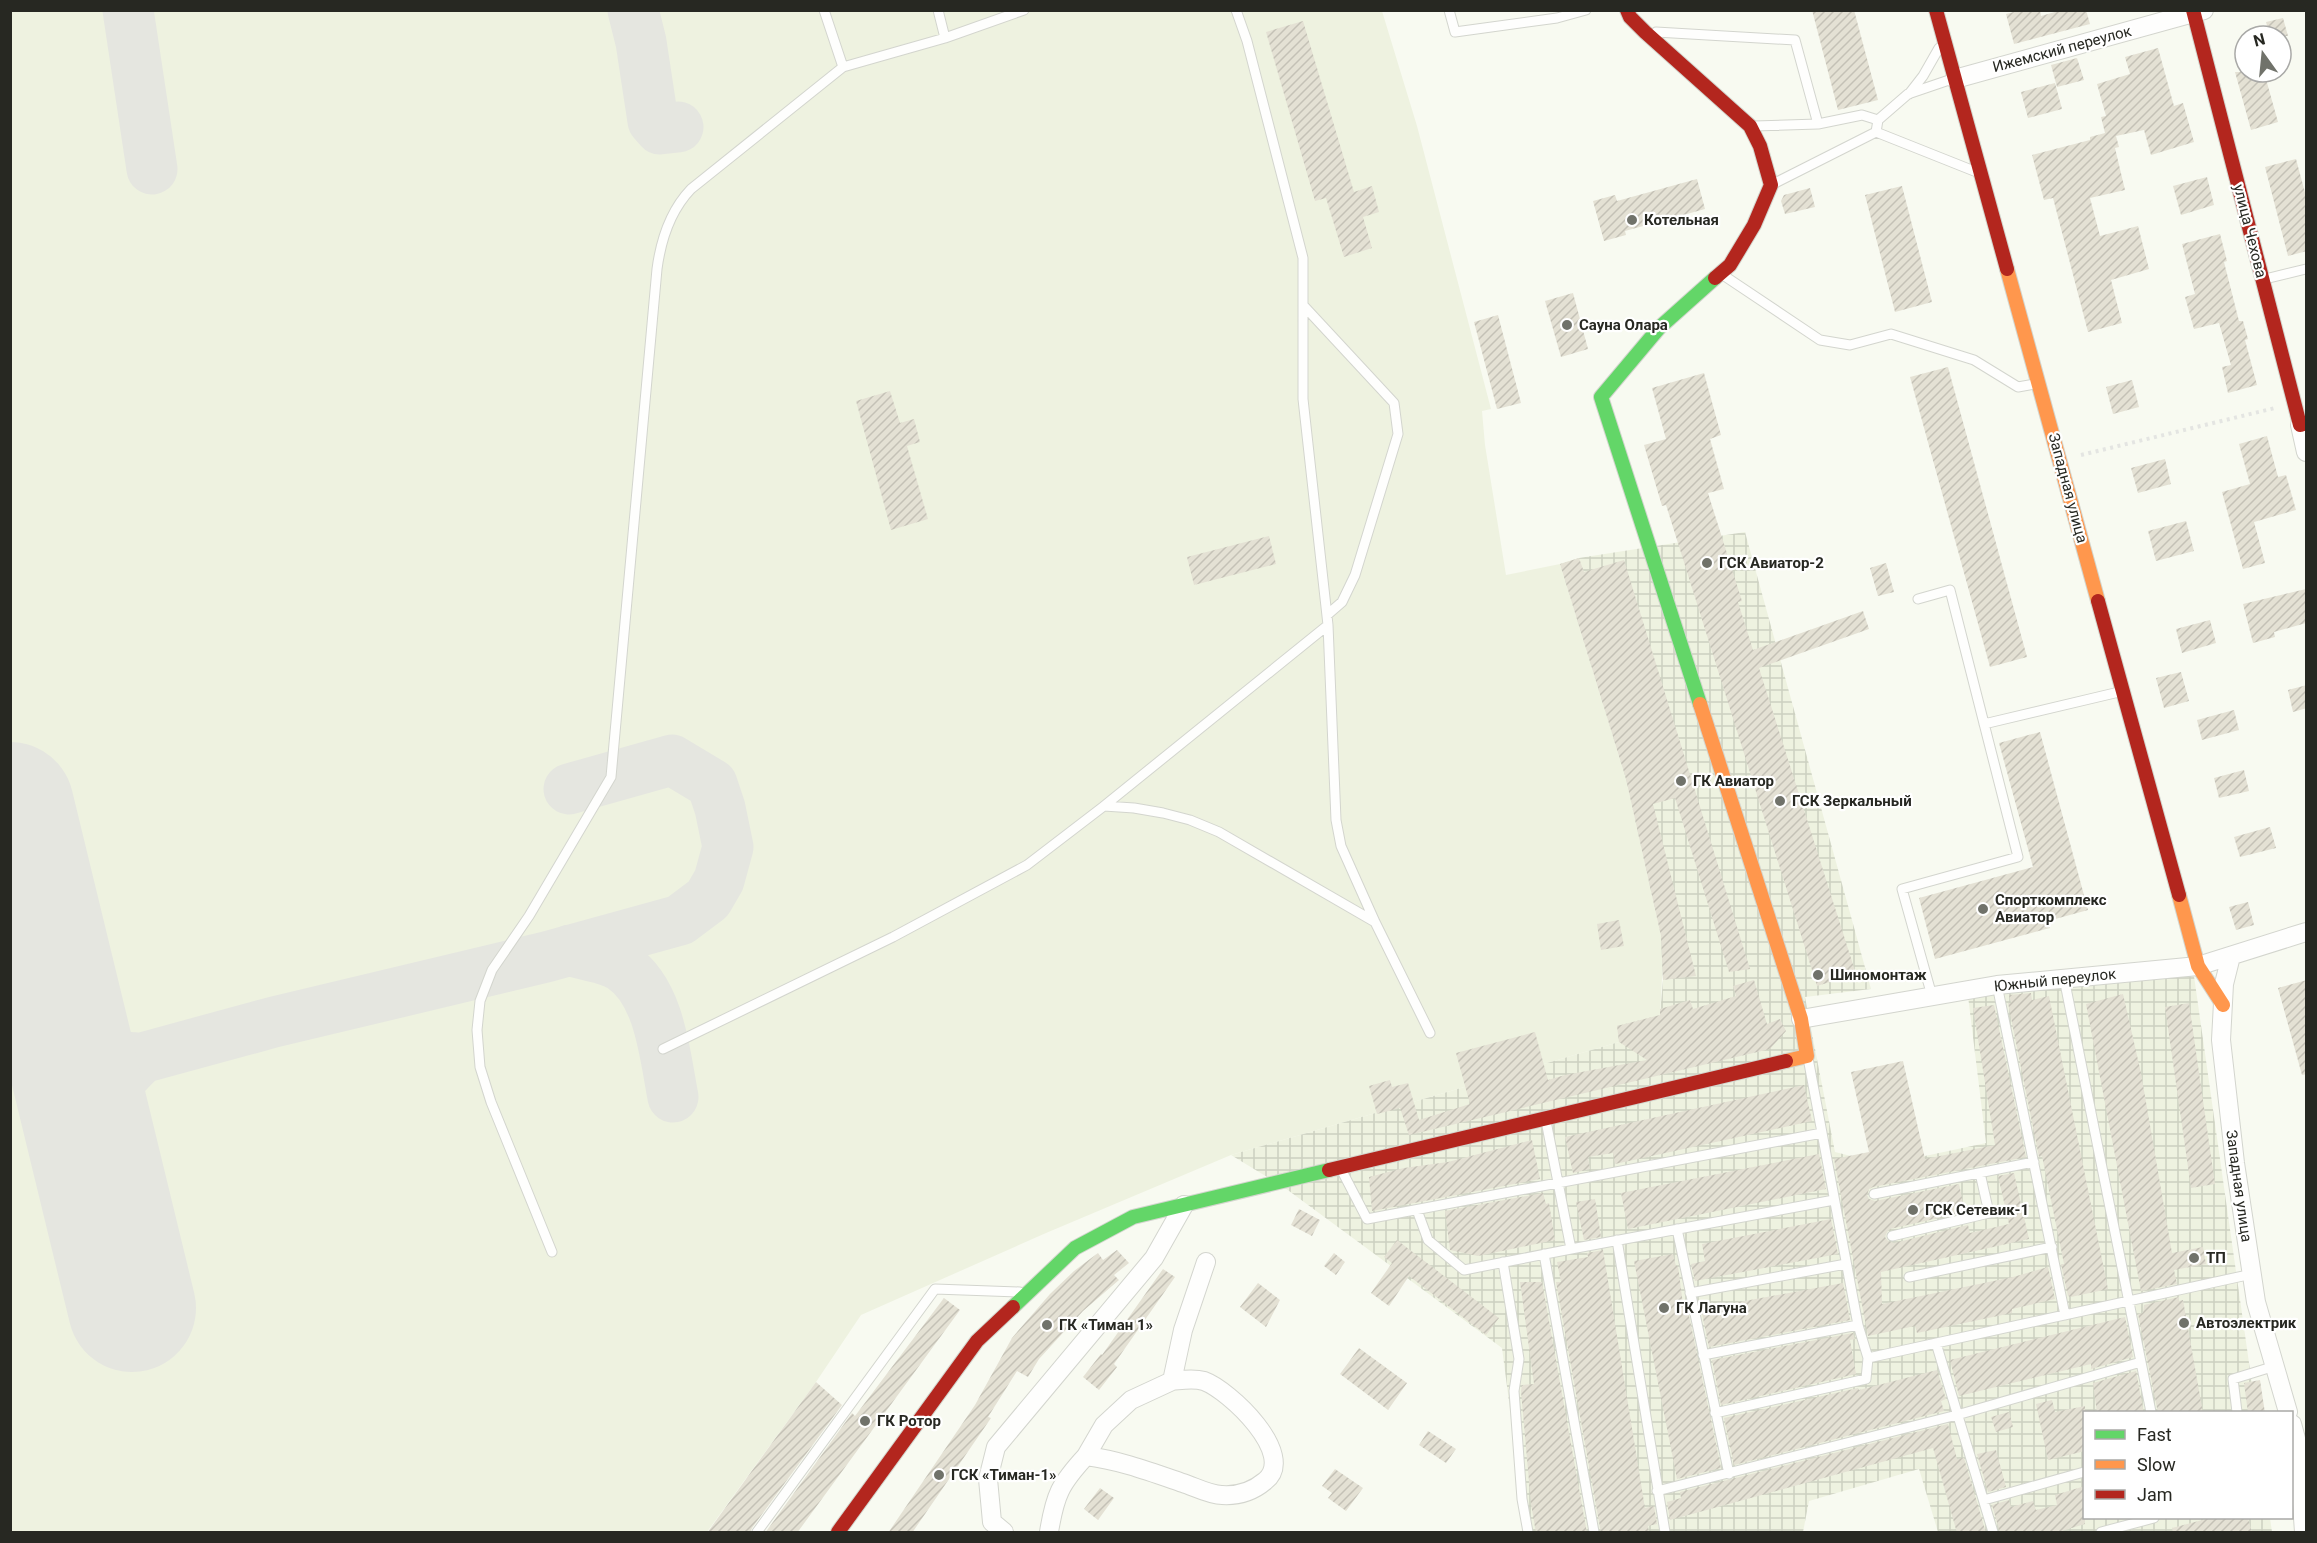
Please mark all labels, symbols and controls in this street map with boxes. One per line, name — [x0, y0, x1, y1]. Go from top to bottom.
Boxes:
street label: Ижемский переулок — [1991, 22, 2133, 76]
north arrow — [2233, 24, 2293, 84]
text: N — [2251, 29, 2267, 51]
street label: улица Чехова — [2230, 182, 2270, 280]
place label: Котельная — [1644, 211, 1719, 229]
marker: Котельная — [1625, 213, 1639, 227]
place label: Сауна Олара — [1579, 316, 1668, 334]
marker: Сауна Олара — [1560, 318, 1574, 332]
street label: Западная улица — [2045, 431, 2091, 545]
place label: ГСК Авиатор-2 — [1719, 554, 1824, 572]
marker: ГСК Авиатор-2 — [1700, 556, 1714, 570]
place label: ГК Авиатор — [1693, 772, 1774, 790]
marker: ГК Авиатор — [1674, 774, 1688, 788]
place label: ГСК Зеркальный — [1792, 792, 1912, 810]
marker: ГСК Зеркальный — [1773, 794, 1787, 808]
place label: Спорткомплекс Авиатор — [1995, 891, 2107, 926]
marker: Спорткомплекс Авиатор — [1976, 902, 1990, 916]
street label: Южный переулок — [1993, 965, 2117, 995]
place label: Шиномонтаж — [1830, 966, 1927, 984]
marker: Шиномонтаж — [1811, 968, 1825, 982]
street label: Западная улица — [2222, 1129, 2256, 1243]
place label: ГСК Сетевик-1 — [1925, 1201, 2029, 1219]
marker: ГСК Сетевик-1 — [1906, 1203, 1920, 1217]
place label: ТП — [2206, 1249, 2226, 1267]
marker: ТП — [2187, 1251, 2201, 1265]
place label: ГК Лагуна — [1676, 1299, 1747, 1317]
marker: ГК Лагуна — [1657, 1301, 1671, 1315]
place label: Автоэлектрик — [2196, 1314, 2297, 1332]
place label: ГК «Тиман 1» — [1059, 1316, 1153, 1334]
marker: Автоэлектрик — [2177, 1316, 2191, 1330]
marker: ГК «Тиман 1» — [1040, 1318, 1054, 1332]
legend — [2083, 1411, 2293, 1519]
place label: ГК Ротор — [877, 1412, 941, 1430]
marker: ГК Ротор — [858, 1414, 872, 1428]
text: Fast — [2137, 1424, 2172, 1445]
text: Slow — [2137, 1454, 2176, 1475]
place label: ГСК «Тиман-1» — [951, 1466, 1057, 1484]
marker: ГСК «Тиман-1» — [932, 1468, 946, 1482]
text: Jam — [2137, 1484, 2173, 1505]

